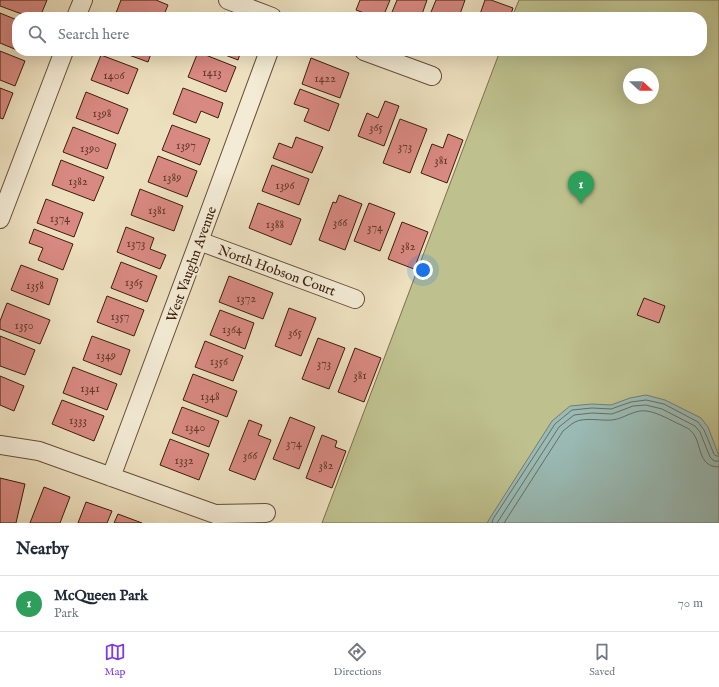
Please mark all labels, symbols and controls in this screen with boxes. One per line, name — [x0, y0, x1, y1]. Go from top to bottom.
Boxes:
search box — [12, 12, 707, 56]
icon: search — [26, 23, 48, 45]
text: Search here — [58, 25, 129, 44]
house number: 1413 — [202, 65, 222, 80]
house number: 1406 — [103, 68, 126, 83]
north arrow — [623, 68, 659, 104]
house number: 1422 — [314, 71, 336, 86]
house number: 1398 — [93, 106, 112, 121]
house number: 365 — [369, 120, 384, 135]
house number: 1397 — [176, 138, 196, 153]
house number: 373 — [398, 139, 412, 154]
house number: 1390 — [80, 141, 100, 156]
house number: 381 — [434, 153, 448, 168]
house number: 1389 — [163, 170, 181, 185]
pin: 1 — [568, 171, 594, 204]
house number: 1382 — [68, 174, 88, 189]
house number: 1396 — [275, 178, 296, 193]
house number: 1381 — [148, 203, 166, 218]
street label: West Vaughn Avenue — [163, 204, 221, 325]
house number: 1374 — [50, 211, 70, 226]
house number: 366 — [333, 215, 348, 230]
house number: 1388 — [266, 217, 284, 232]
house number: 374 — [367, 220, 383, 235]
house number: 1373 — [126, 236, 146, 251]
house number: 382 — [401, 239, 416, 254]
street label: North Hobson Court — [215, 241, 338, 301]
your location — [413, 260, 433, 280]
house number: 1365 — [125, 275, 144, 290]
house number: 1358 — [26, 278, 44, 293]
house number: 1372 — [236, 291, 256, 306]
house number: 1357 — [111, 309, 129, 324]
house number: 1350 — [14, 318, 34, 333]
house number: 1364 — [222, 322, 242, 337]
house number: 365 — [288, 325, 303, 340]
house number: 1349 — [96, 348, 116, 363]
house number: 1356 — [210, 354, 229, 369]
house number: 373 — [317, 356, 331, 371]
house number: 381 — [353, 368, 367, 383]
house number: 1341 — [80, 381, 100, 396]
house number: 1348 — [200, 389, 220, 404]
house number: 1333 — [69, 413, 87, 428]
house number: 1340 — [185, 420, 205, 435]
house number: 374 — [286, 436, 302, 451]
house number: 366 — [243, 448, 258, 463]
house number: 1332 — [174, 453, 194, 468]
house number: 382 — [319, 458, 334, 473]
text: Nearby — [16, 539, 69, 560]
text: McQueen Park — [54, 586, 148, 605]
text: 1 — [27, 595, 31, 612]
text: 70 m — [678, 595, 703, 612]
text: Park — [54, 605, 79, 622]
tab: Map — [104, 641, 126, 679]
tab: Directions — [334, 641, 381, 679]
tab: Saved — [589, 641, 615, 679]

